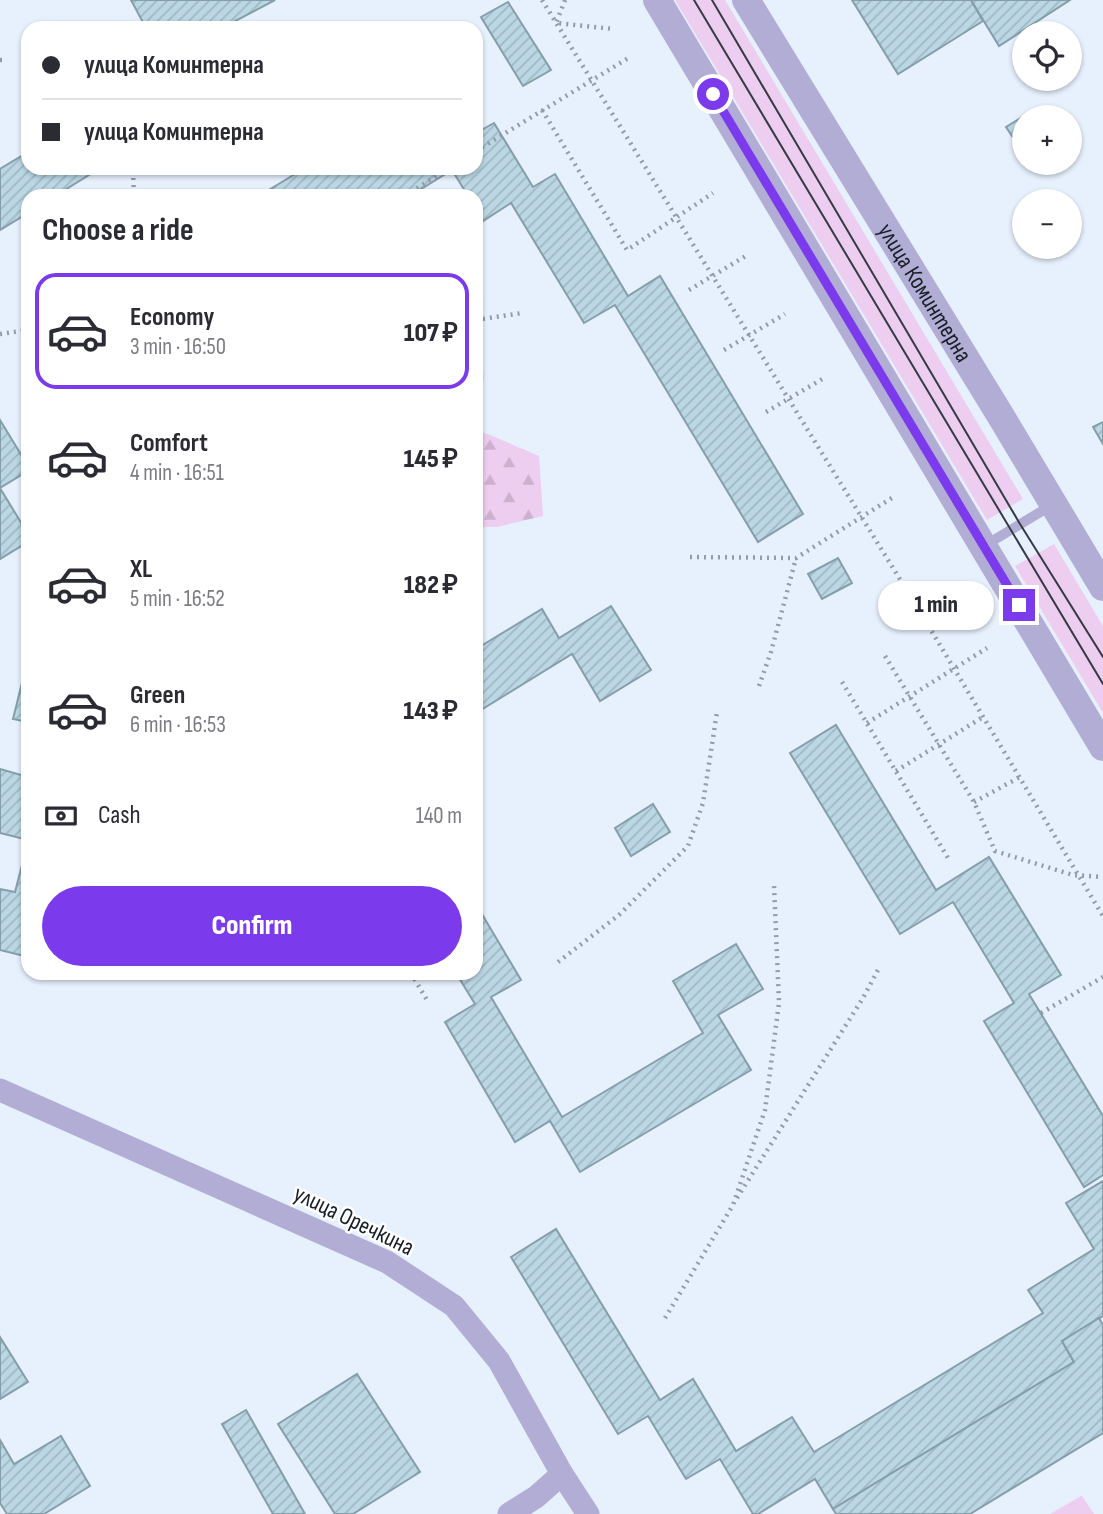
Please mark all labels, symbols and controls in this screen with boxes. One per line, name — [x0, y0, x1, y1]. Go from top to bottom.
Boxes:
map controls — [1012, 21, 1082, 259]
button: locate — [1012, 21, 1082, 91]
text: улица Коминтерна — [84, 50, 264, 81]
route start — [697, 78, 729, 110]
button: + — [1012, 105, 1082, 175]
text: улица Коминтерна — [84, 117, 264, 148]
button: − — [1012, 189, 1082, 259]
text: Choose a ride — [42, 211, 194, 250]
street label: улица Коминтерна — [871, 218, 978, 367]
icon: car — [46, 300, 109, 363]
text: Economy — [130, 302, 214, 333]
text: 107 ₽ — [404, 318, 458, 349]
text: 3 min · 16:50 — [130, 333, 226, 361]
icon: car — [46, 426, 109, 489]
text: Comfort — [130, 428, 208, 459]
text: 145 ₽ — [403, 444, 458, 475]
text: 4 min · 16:51 — [130, 459, 224, 487]
icon: car — [46, 552, 109, 615]
text: XL — [130, 554, 152, 585]
text: 182 ₽ — [404, 570, 458, 601]
callout: 1 min — [879, 580, 995, 630]
text: 5 min · 16:52 — [130, 585, 225, 613]
route end — [1003, 589, 1035, 621]
text: 1 min — [914, 591, 958, 619]
icon: car — [46, 678, 109, 741]
text: Green — [130, 680, 185, 711]
text: 143 ₽ — [403, 696, 458, 727]
text: 6 min · 16:53 — [130, 711, 226, 739]
icon: cash — [42, 797, 80, 835]
text: Cash — [98, 800, 141, 831]
text: 140 m — [416, 802, 462, 830]
button: Confirm — [42, 886, 462, 966]
street label: улица Оречкина — [289, 1179, 419, 1262]

